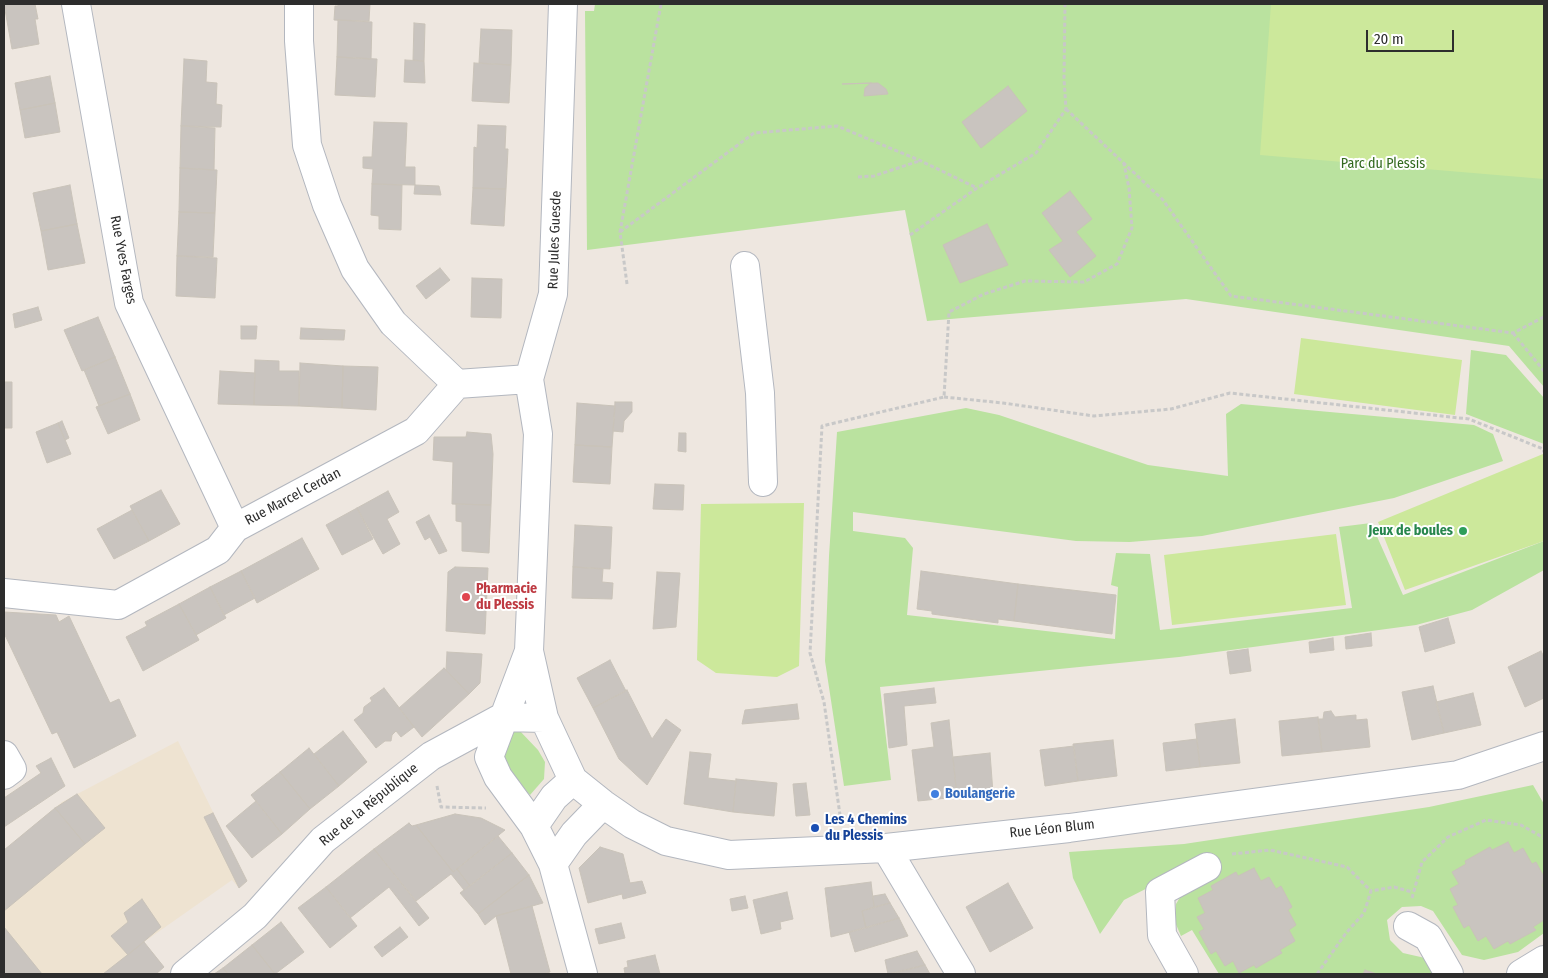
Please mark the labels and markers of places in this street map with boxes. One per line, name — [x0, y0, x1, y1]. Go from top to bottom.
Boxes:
place label: Jeux de boules — [1368, 523, 1453, 539]
marker: Jeux de boules — [1457, 525, 1469, 537]
place label: Pharmacie du Plessis — [476, 581, 537, 614]
marker: Pharmacie du Plessis — [460, 591, 472, 603]
place label: Boulangerie — [945, 786, 1015, 802]
marker: Boulangerie — [929, 788, 941, 800]
place label: Les 4 Chemins du Plessis — [825, 812, 907, 844]
marker: Les 4 Chemins du Plessis — [809, 822, 821, 834]

